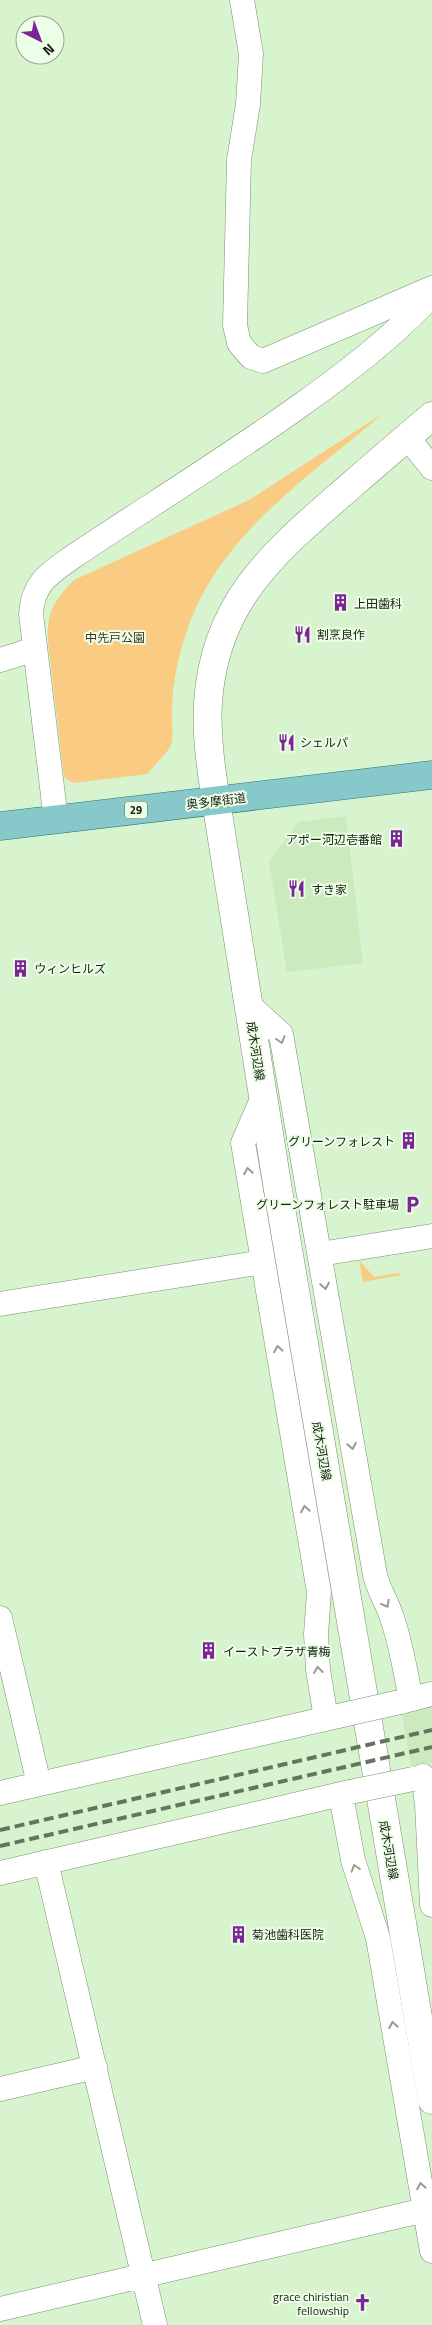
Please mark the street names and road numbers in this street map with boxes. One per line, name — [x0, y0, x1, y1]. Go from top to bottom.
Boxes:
street label: 奥多摩街道 — [185, 788, 247, 814]
road number: 29 — [125, 802, 147, 818]
street label: 成木河辺線 — [242, 1020, 270, 1082]
street label: 成木河辺線 — [307, 1420, 337, 1482]
street label: 成木河辺線 — [374, 1819, 404, 1881]

